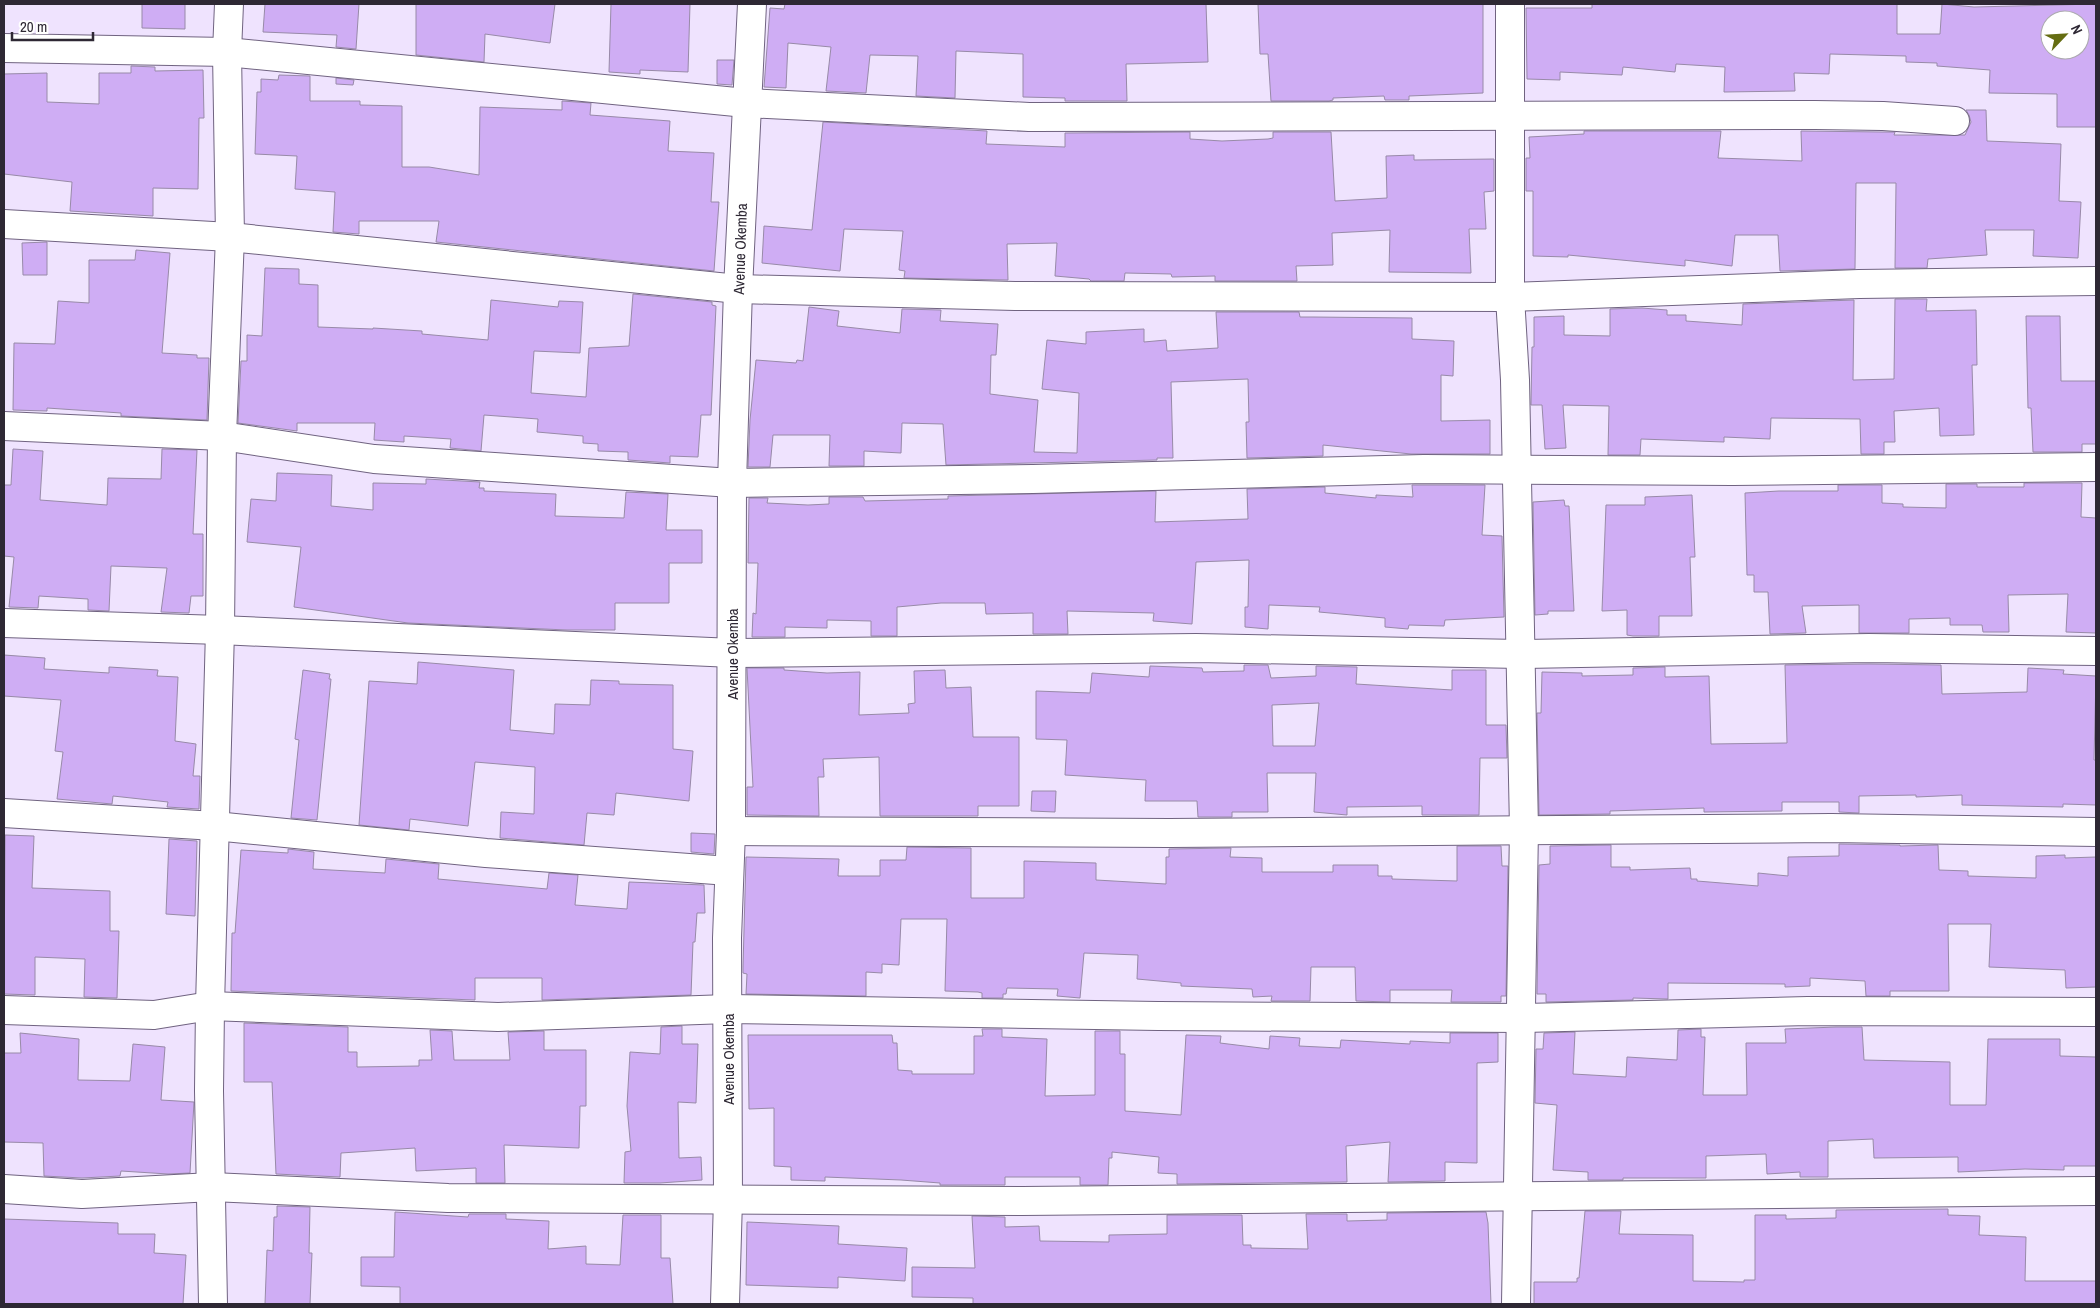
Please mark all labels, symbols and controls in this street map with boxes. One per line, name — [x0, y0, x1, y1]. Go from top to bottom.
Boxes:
scale bar — [12, 10, 94, 42]
north arrow — [2040, 10, 2090, 60]
text: 20 m — [20, 16, 47, 37]
text: N — [2067, 22, 2087, 37]
street label: Avenue Okemba — [728, 203, 752, 296]
street label: Avenue Okemba — [722, 608, 743, 701]
street label: Avenue Okemba — [718, 1013, 739, 1106]

